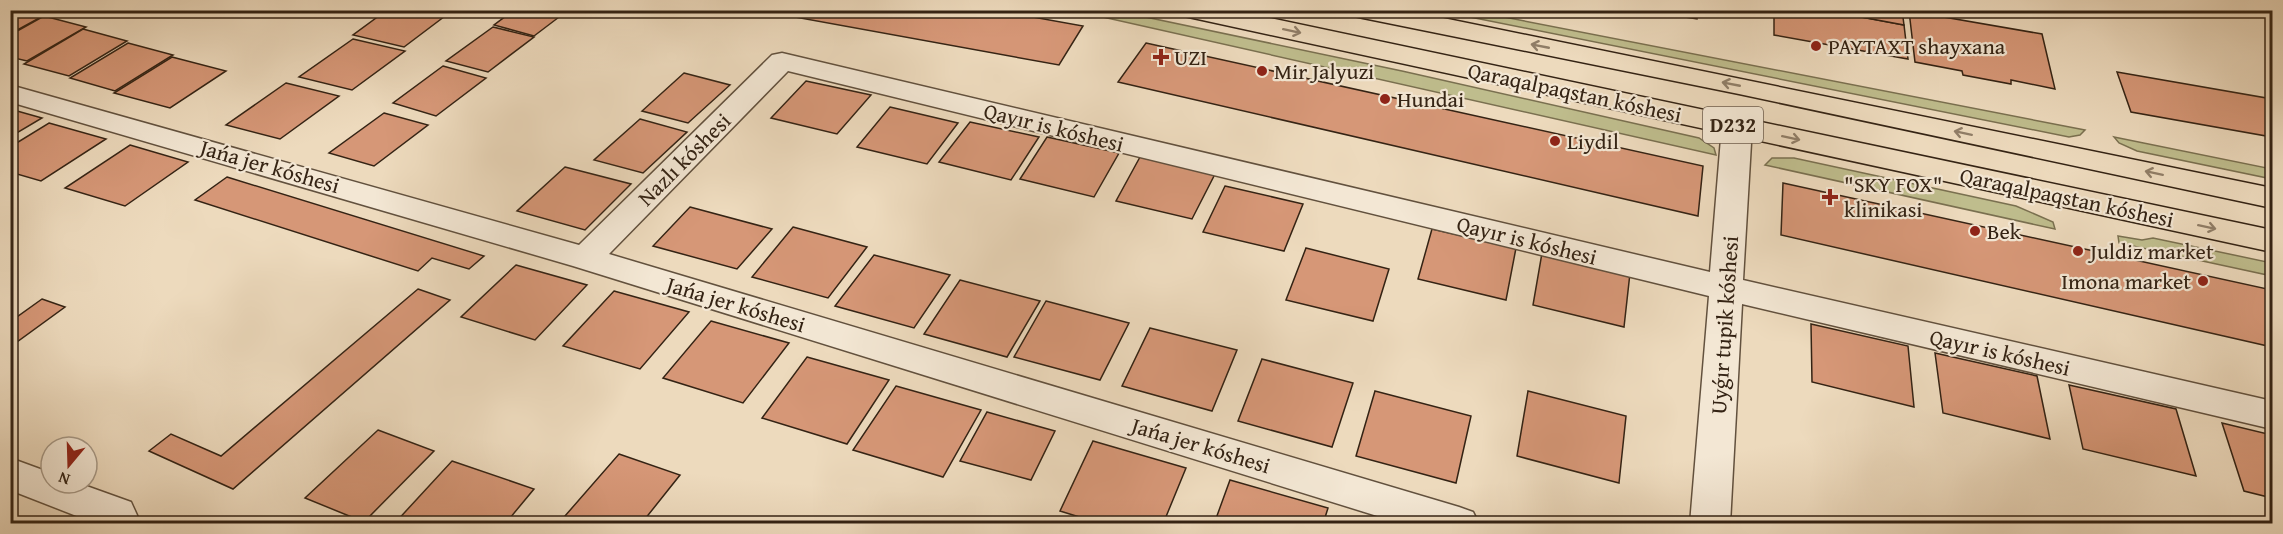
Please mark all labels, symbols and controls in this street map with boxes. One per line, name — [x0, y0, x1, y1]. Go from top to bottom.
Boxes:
one-way arrow — [1282, 26, 1301, 38]
place label: PAYTAXT shayxana — [1828, 30, 2006, 62]
marker: PAYTAXT shayxana — [1809, 39, 1823, 53]
one-way arrow — [1530, 40, 1550, 51]
place label: UZI — [1174, 41, 1207, 73]
marker: UZI — [1152, 48, 1170, 66]
street label: Qaraqalpaqstan kóshesi — [1465, 54, 1685, 130]
place label: Mir Jalyuzi — [1274, 55, 1374, 87]
marker: Mir Jalyuzi — [1255, 64, 1269, 78]
one-way arrow — [1722, 78, 1741, 89]
place label: Hundai — [1397, 83, 1464, 115]
marker: Hundai — [1378, 92, 1392, 106]
street label: Qayır is kóshesi — [981, 94, 1127, 160]
street label: Nazlı kóshesi — [630, 105, 738, 213]
road number: D232 — [1703, 107, 1763, 143]
place label: Liydil — [1567, 125, 1619, 157]
one-way arrow — [1953, 127, 1973, 138]
street label: Jańa jer kóshesi — [194, 130, 344, 201]
one-way arrow — [1781, 132, 1800, 144]
marker: Liydil — [1548, 134, 1562, 148]
street label: Qaraqalpaqstan kóshesi — [1957, 159, 2177, 235]
one-way arrow — [2144, 167, 2164, 178]
place label: "SKY FOX" klinikasi — [1844, 168, 1942, 225]
marker: "SKY FOX" klinikasi — [1821, 188, 1839, 206]
street label: Qayır is kóshesi — [1454, 207, 1600, 273]
place label: Bek — [1987, 215, 2022, 247]
one-way arrow — [2197, 221, 2216, 233]
marker: Bek — [1968, 224, 1982, 238]
street label: Uyǵır tupik kóshesi — [1702, 235, 1746, 415]
place label: Juldiz market — [2087, 235, 2214, 267]
marker: Juldiz market — [2071, 244, 2085, 258]
place label: Imona market — [2061, 265, 2191, 297]
street label: Jańa jer kóshesi — [660, 267, 809, 340]
marker: Imona market — [2196, 274, 2210, 288]
street label: Qayır is kóshesi — [1927, 320, 2073, 384]
street label: Jańa jer kóshesi — [1125, 408, 1274, 481]
north arrow — [39, 435, 99, 495]
text: N — [55, 466, 73, 492]

